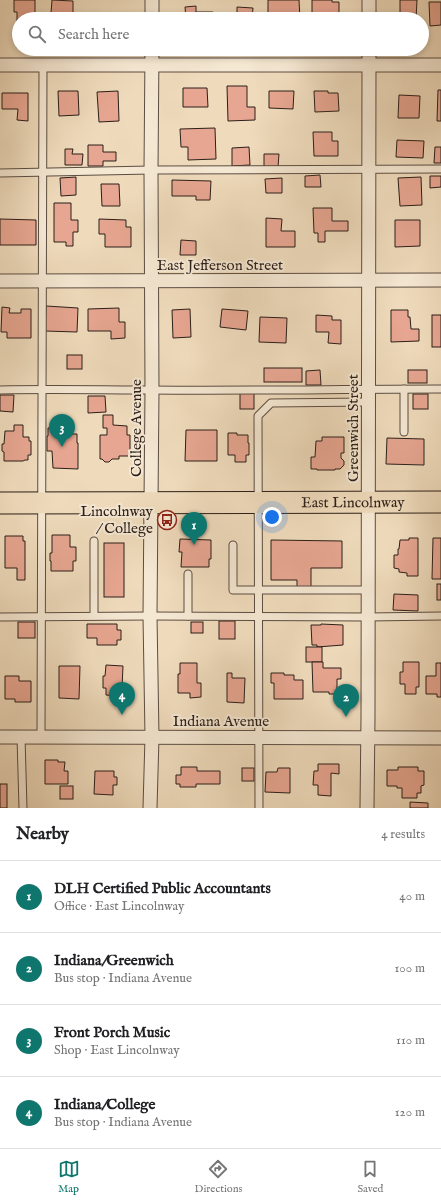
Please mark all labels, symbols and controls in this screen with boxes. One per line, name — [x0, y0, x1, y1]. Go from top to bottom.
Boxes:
search box — [12, 12, 429, 56]
icon: search — [26, 23, 48, 45]
text: Search here — [58, 25, 129, 44]
street label: East Jefferson Street — [157, 256, 283, 275]
street label: Greenwich Street — [344, 374, 363, 482]
street label: College Avenue — [127, 379, 146, 477]
pin: 3 — [49, 414, 75, 447]
street label: East Lincolnway — [301, 493, 405, 512]
place label: Lincolnway / College — [80, 502, 154, 538]
your location — [262, 507, 282, 527]
bus stop icon: Lincolnway / College — [156, 509, 178, 531]
pin: 1 — [181, 512, 207, 545]
pin: 4 — [109, 682, 135, 715]
pin: 2 — [333, 684, 359, 717]
street label: Indiana Avenue — [173, 712, 269, 731]
text: Nearby — [16, 824, 69, 845]
text: 4 results — [381, 826, 425, 843]
text: DLH Certified Public Accountants — [54, 879, 271, 898]
text: 1 — [27, 888, 31, 905]
text: 40 m — [399, 888, 425, 905]
text: Office · East Lincolnway — [54, 898, 184, 915]
text: Indiana/Greenwich — [54, 951, 174, 970]
text: 2 — [26, 960, 32, 977]
text: 100 m — [395, 960, 425, 977]
text: Bus stop · Indiana Avenue — [54, 970, 192, 987]
text: Front Porch Music — [54, 1023, 170, 1042]
text: 3 — [27, 1032, 31, 1049]
text: 110 m — [396, 1032, 425, 1049]
text: Shop · East Lincolnway — [54, 1042, 180, 1059]
text: Indiana/College — [54, 1095, 155, 1114]
text: 4 — [26, 1104, 32, 1121]
text: 120 m — [395, 1104, 425, 1121]
text: Bus stop · Indiana Avenue — [54, 1114, 192, 1131]
tab: Map — [58, 1158, 80, 1196]
tab: Directions — [195, 1158, 242, 1196]
tab: Saved — [357, 1158, 383, 1196]

